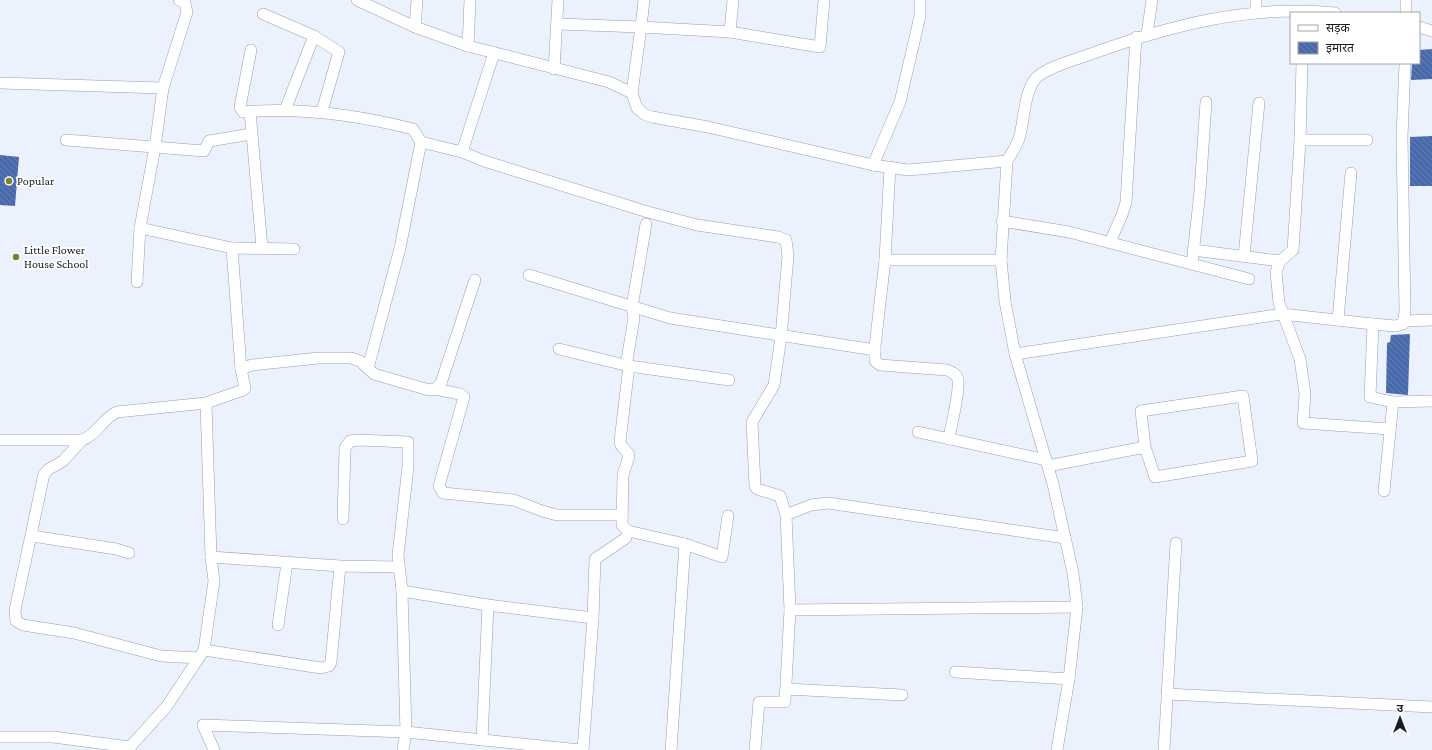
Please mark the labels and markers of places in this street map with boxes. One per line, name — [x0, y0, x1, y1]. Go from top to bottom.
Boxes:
place label: Popular — [17, 174, 55, 188]
marker: Popular — [4, 176, 14, 186]
place label: Little Flower House School — [24, 243, 88, 271]
marker: Little Flower House School — [11, 252, 21, 262]

